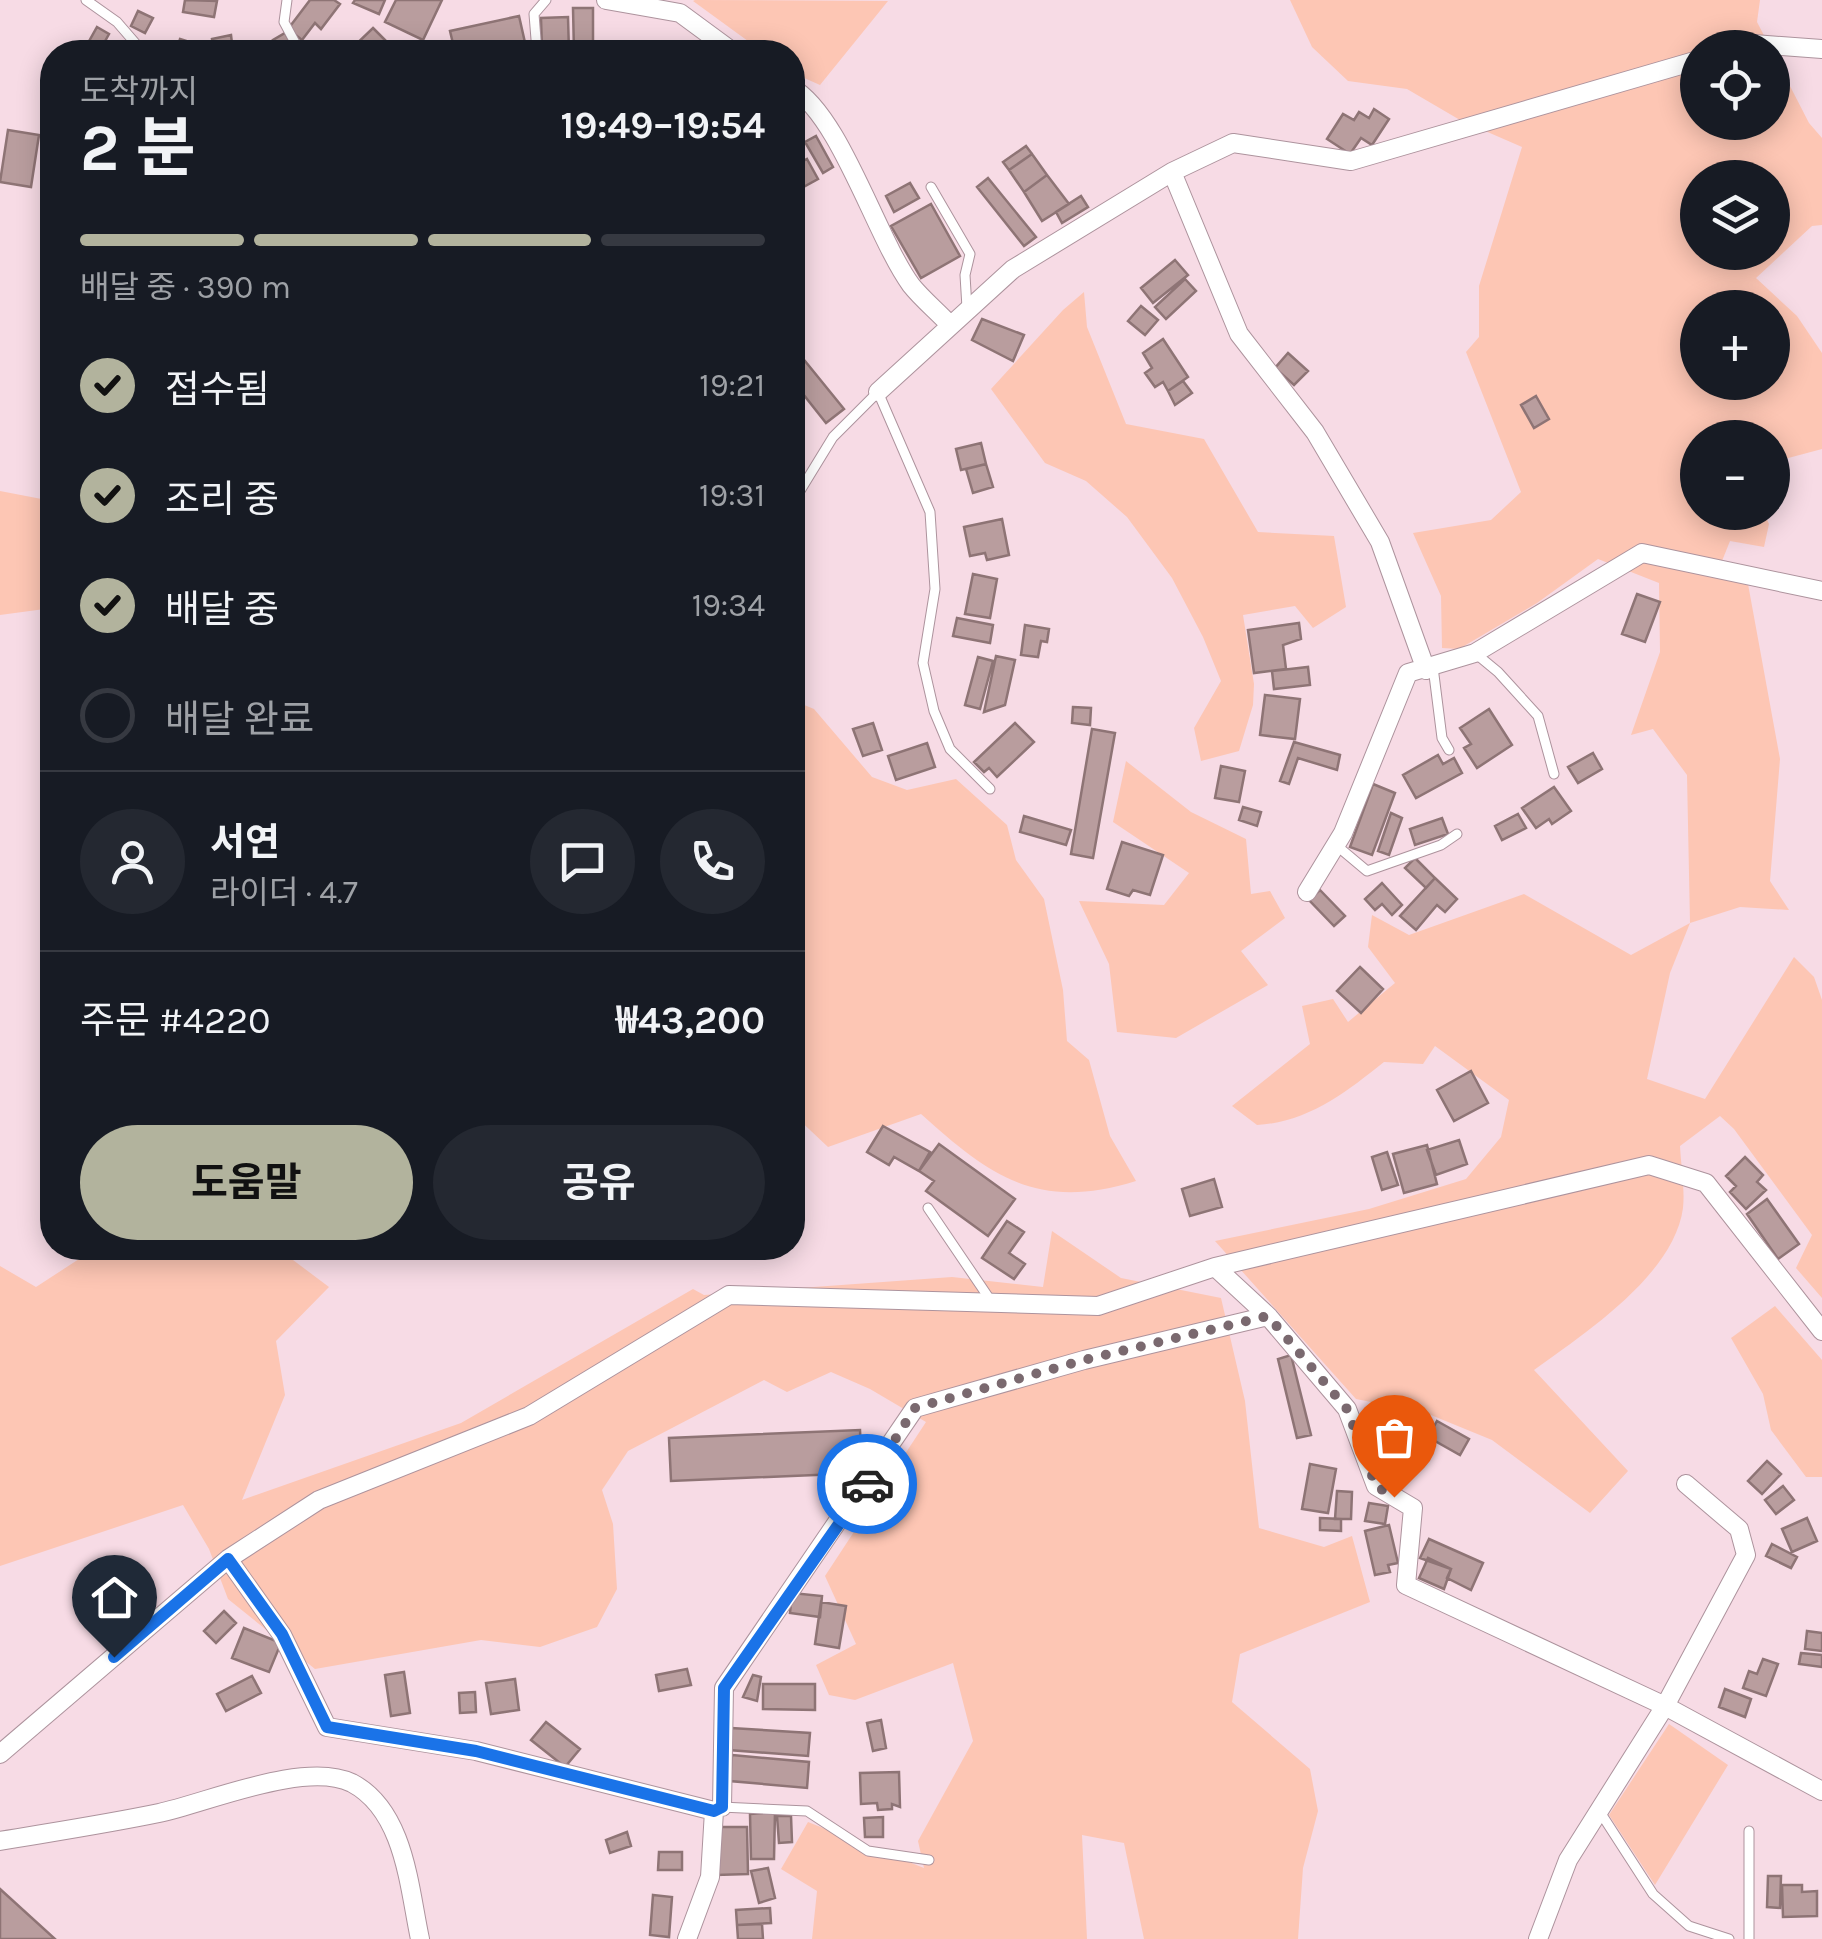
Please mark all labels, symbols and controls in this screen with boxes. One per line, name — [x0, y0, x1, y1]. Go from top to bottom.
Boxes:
map controls — [1680, 30, 1790, 530]
button: locate — [1680, 30, 1790, 140]
text: 도착까지 — [80, 73, 198, 110]
text: 19:49–19:54 — [561, 103, 765, 148]
text: 2 분 — [80, 110, 196, 186]
button: layers — [1680, 160, 1790, 270]
text: 배달 중 · 390 m — [80, 269, 291, 306]
button: + — [1680, 290, 1790, 400]
icon: check — [80, 358, 135, 413]
text: 접수됨 — [165, 367, 270, 412]
text: 19:21 — [699, 367, 765, 404]
button: − — [1680, 420, 1790, 530]
icon: check — [80, 468, 135, 523]
text: 조리 중 — [165, 477, 279, 522]
text: 19:31 — [699, 477, 765, 514]
icon: check — [80, 578, 135, 633]
text: 배달 중 — [165, 587, 279, 632]
text: 19:34 — [692, 587, 765, 624]
text: 배달 완료 — [165, 697, 314, 742]
button: person — [80, 809, 185, 914]
button: chat — [530, 809, 635, 914]
button: phone — [660, 809, 765, 914]
text: 서연 — [210, 820, 280, 865]
text: 라이더 · 4.7 — [210, 874, 358, 911]
text: 주문 #4220 — [80, 998, 271, 1043]
text: ₩43,200 — [616, 998, 765, 1043]
button: 도움말 — [80, 1125, 413, 1240]
button: 공유 — [433, 1125, 765, 1240]
pin — [1352, 1395, 1437, 1498]
icon: bag — [1367, 1410, 1422, 1465]
courier — [817, 1434, 917, 1534]
icon: car — [840, 1457, 895, 1512]
pin — [72, 1555, 157, 1658]
icon: home — [87, 1570, 142, 1625]

